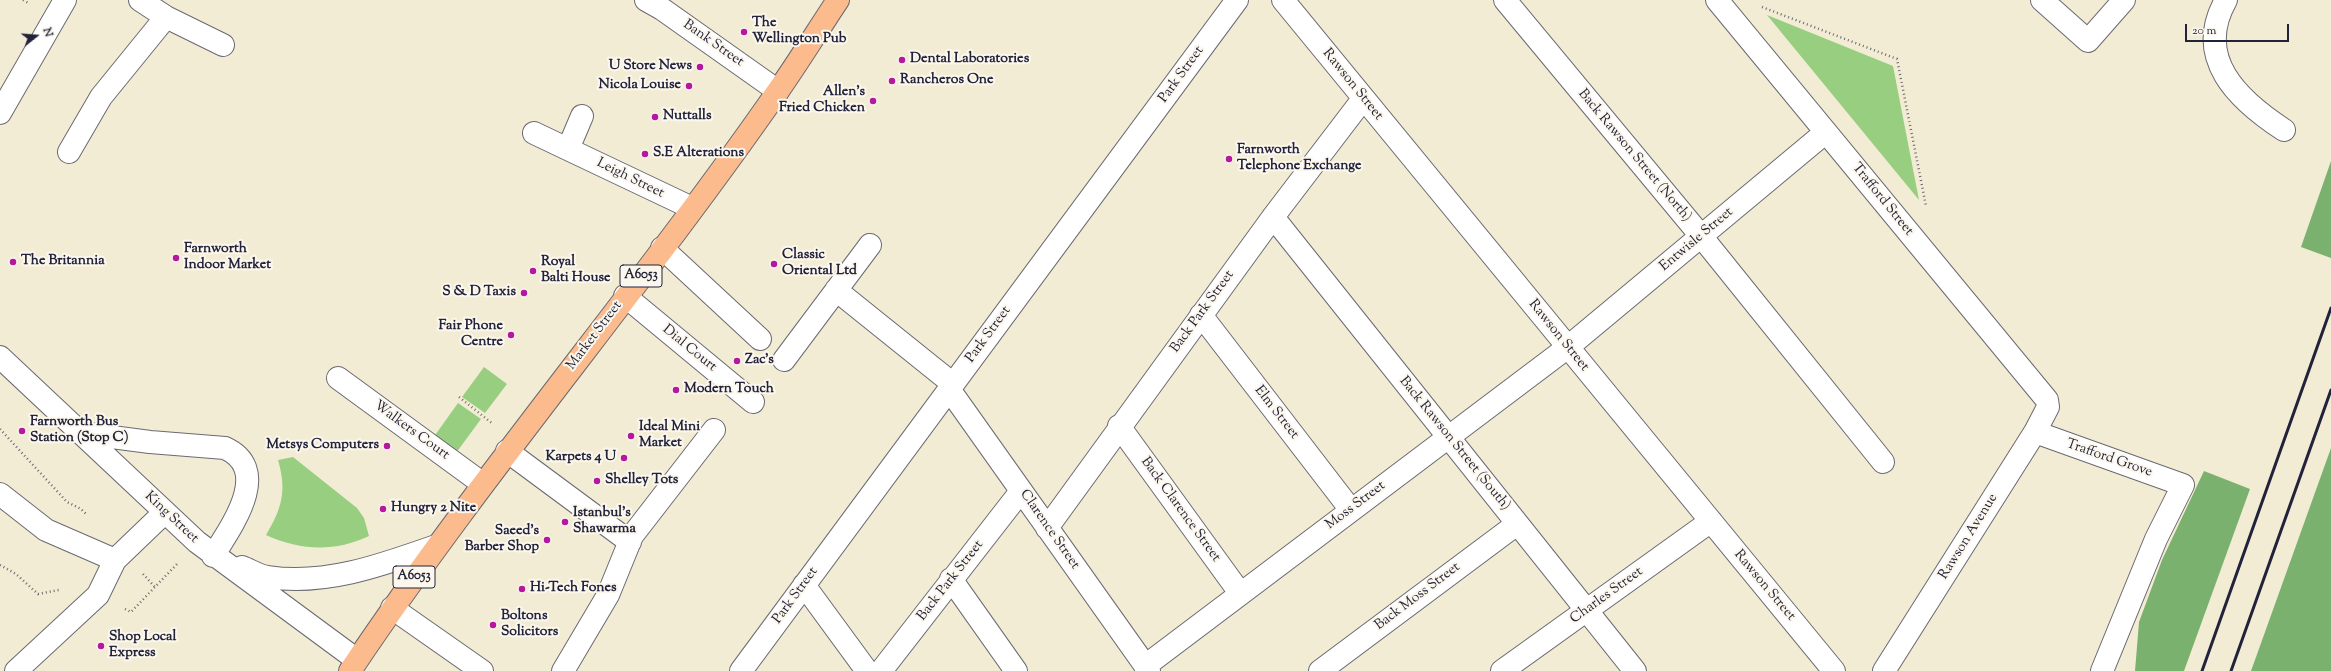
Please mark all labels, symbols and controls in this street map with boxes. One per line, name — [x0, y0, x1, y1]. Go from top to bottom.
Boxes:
north arrow — [16, 16, 56, 56]
place label: The Wellington Pub — [752, 16, 846, 48]
scale bar — [2187, 16, 2291, 42]
street label: Bank Street — [679, 17, 747, 71]
text: 20 m — [2192, 22, 2216, 40]
text: N — [39, 26, 56, 39]
marker: The Wellington Pub — [739, 27, 749, 37]
street label: Park Street — [1156, 43, 1208, 107]
street label: Rawson Street — [1318, 46, 1386, 124]
place label: Dental Laboratories — [910, 52, 1029, 68]
marker: Dental Laboratories — [897, 55, 907, 65]
place label: U Store News — [609, 59, 692, 75]
marker: U Store News — [695, 62, 705, 72]
place label: Rancheros One — [900, 73, 993, 89]
marker: Rancheros One — [887, 76, 897, 86]
place label: Nicola Louise — [599, 78, 681, 94]
marker: Nicola Louise — [684, 81, 694, 91]
place label: Allen's Fried Chicken — [779, 85, 865, 118]
street label: Back Rawson Street (North) — [1574, 86, 1694, 226]
marker: Allen's Fried Chicken — [868, 96, 878, 106]
place label: Nuttalls — [663, 109, 712, 125]
marker: Nuttalls — [650, 112, 660, 122]
place label: Farnworth Telephone Exchange — [1237, 143, 1362, 176]
place label: S.E Alterations — [653, 146, 744, 162]
marker: S.E Alterations — [640, 149, 650, 159]
marker: Farnworth Telephone Exchange — [1224, 154, 1234, 164]
street label: Leigh Street — [593, 155, 667, 203]
street label: Trafford Street — [1848, 160, 1916, 240]
street label: Entwisle Street — [1657, 204, 1737, 276]
place label: Farnworth Indoor Market — [184, 242, 271, 274]
place label: Classic Oriental Ltd — [782, 248, 857, 280]
marker: Farnworth Indoor Market — [171, 253, 181, 263]
place label: The Britannia — [21, 254, 105, 270]
place label: Royal Balti House — [541, 255, 611, 288]
marker: The Britannia — [8, 257, 18, 267]
marker: Classic Oriental Ltd — [769, 259, 779, 269]
road number: A6053 — [620, 265, 662, 287]
marker: Royal Balti House — [528, 266, 538, 276]
street label: Back Park Street — [1167, 267, 1239, 357]
place label: S & D Taxis — [442, 285, 516, 301]
marker: S & D Taxis — [519, 288, 529, 298]
street label: Rawson Street — [1524, 297, 1592, 375]
street label: Market Street — [564, 298, 626, 374]
street label: Park Street — [963, 303, 1015, 367]
place label: Fair Phone Centre — [439, 319, 503, 352]
street label: Dial Court — [658, 322, 720, 376]
marker: Fair Phone Centre — [506, 330, 516, 340]
place label: Zac's — [745, 353, 774, 369]
marker: Zac's — [732, 356, 742, 366]
street label: Back Rawson Street (South) — [1395, 374, 1513, 514]
place label: Modern Touch — [684, 382, 774, 398]
street label: Elm Street — [1250, 383, 1302, 443]
marker: Modern Touch — [671, 385, 681, 395]
street label: Walkers Court — [370, 398, 452, 464]
place label: Farnworth Bus Station (Stop C) — [30, 415, 128, 448]
place label: Ideal Mini Market — [639, 420, 700, 452]
marker: Farnworth Bus Station (Stop C) — [17, 426, 27, 436]
marker: Ideal Mini Market — [626, 431, 636, 441]
street label: Trafford Grove — [2064, 436, 2154, 482]
place label: Metsys Computers — [266, 438, 379, 454]
marker: Metsys Computers — [382, 441, 392, 451]
place label: Karpets 4 U — [545, 450, 616, 466]
marker: Karpets 4 U — [619, 453, 629, 463]
street label: Back Clarence Street — [1136, 454, 1224, 566]
place label: Shelley Tots — [605, 473, 678, 489]
marker: Shelley Tots — [592, 476, 602, 486]
street label: Moss Street — [1323, 478, 1389, 534]
street label: Clarence Street — [1015, 487, 1083, 573]
street label: King Street — [140, 489, 202, 547]
street label: Rawson Avenue — [1936, 491, 2002, 583]
place label: Hungry 2 Nite — [391, 501, 476, 517]
marker: Hungry 2 Nite — [378, 504, 388, 514]
place label: Istanbul's Shawarma — [573, 506, 636, 538]
marker: Istanbul's Shawarma — [560, 517, 570, 527]
place label: Saeed's Barber Shop — [465, 524, 539, 556]
marker: Saeed's Barber Shop — [542, 535, 552, 545]
street label: Back Park Street — [914, 537, 988, 625]
street label: Rawson Street — [1729, 547, 1799, 625]
street label: Back Moss Street — [1372, 559, 1464, 635]
street label: Park Street — [770, 564, 822, 628]
street label: Charles Street — [1567, 564, 1647, 628]
road number: A6053 — [393, 566, 435, 588]
place label: Hi-Tech Fones — [530, 581, 616, 597]
marker: Hi-Tech Fones — [517, 584, 527, 594]
place label: Boltons Solicitors — [501, 609, 558, 642]
marker: Boltons Solicitors — [488, 620, 498, 630]
place label: Shop Local Express — [109, 630, 176, 662]
marker: Shop Local Express — [96, 641, 106, 651]

